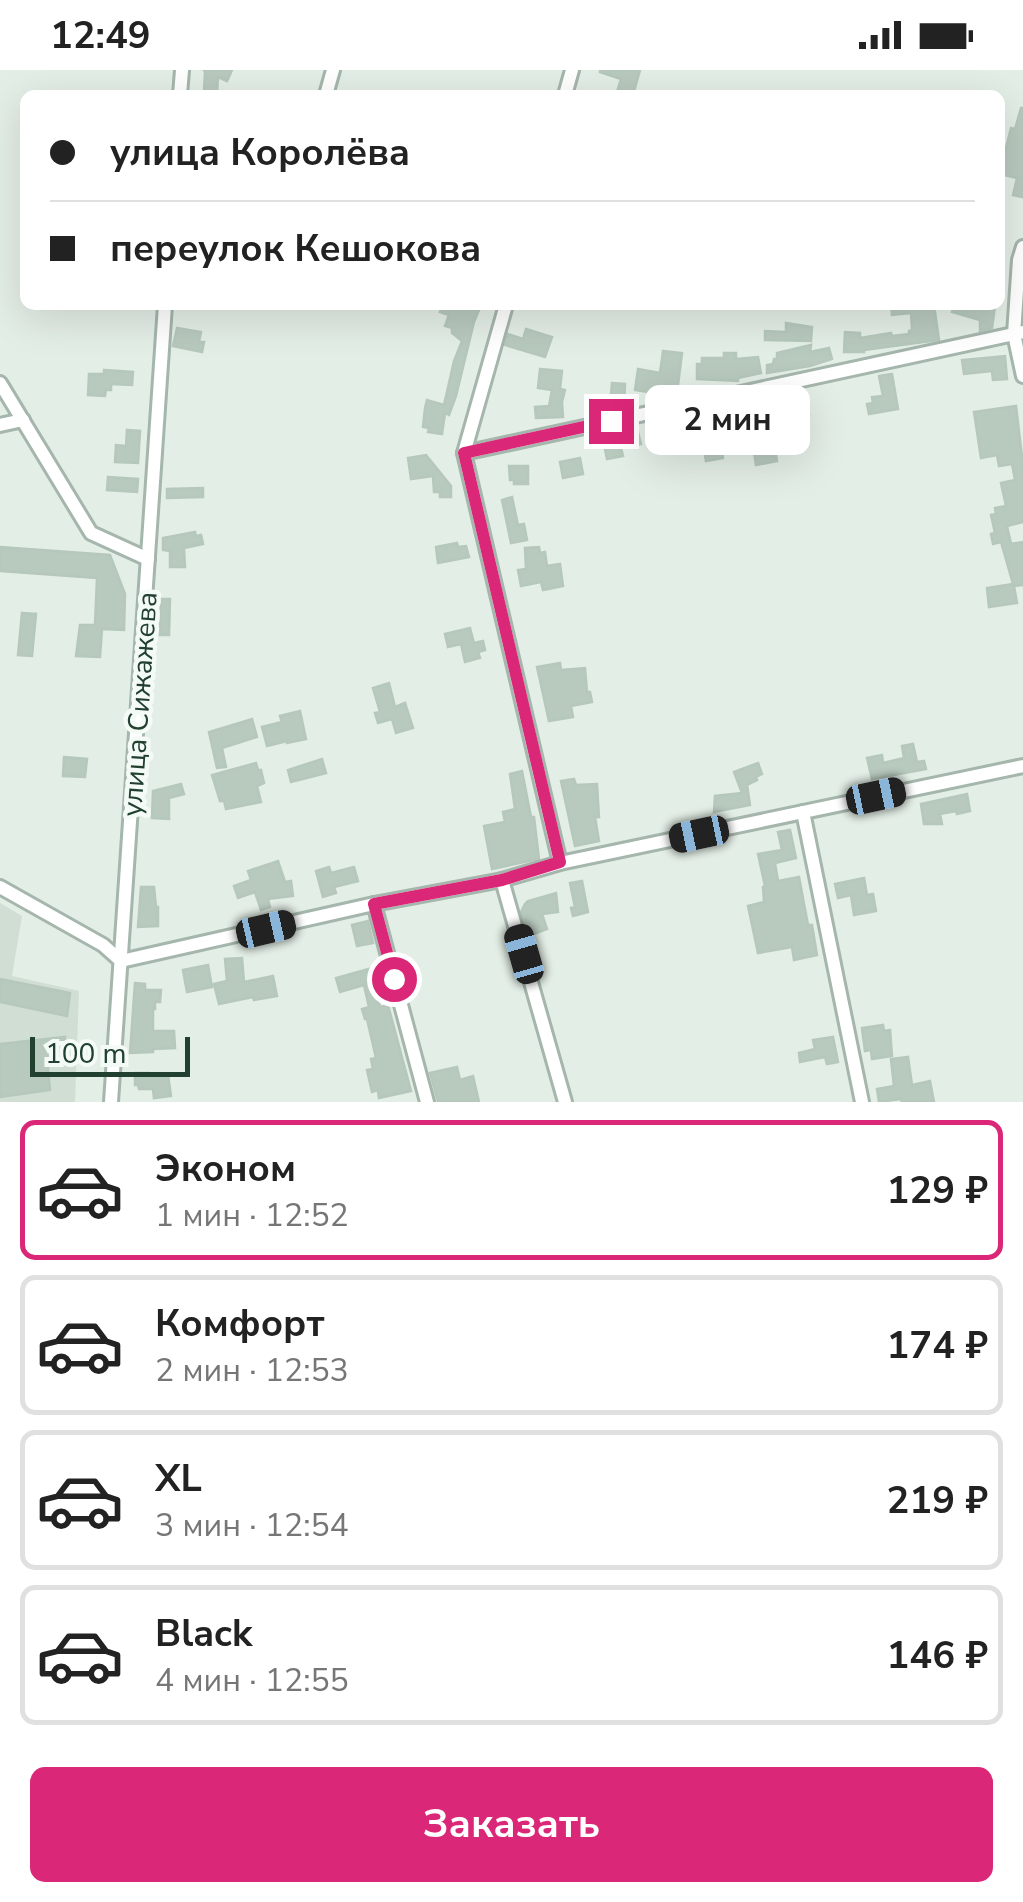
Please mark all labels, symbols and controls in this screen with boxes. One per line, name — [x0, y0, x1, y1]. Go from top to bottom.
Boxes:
text: 12:49 — [50, 10, 151, 61]
text: улица Королёва — [110, 127, 410, 178]
text: переулок Кешокова — [110, 223, 481, 274]
callout: 2 мин — [646, 386, 811, 456]
text: 2 мин — [683, 398, 772, 441]
route end — [589, 399, 634, 444]
street label: улица Сижажева — [113, 590, 167, 818]
car — [844, 775, 908, 817]
car — [667, 813, 731, 855]
car — [233, 908, 299, 950]
car — [501, 921, 547, 987]
route start — [372, 957, 417, 1002]
scale bar — [30, 1032, 190, 1076]
text: 100 m — [45, 1035, 127, 1073]
text: Эконом — [155, 1143, 296, 1194]
icon: car — [35, 1145, 125, 1235]
text: 129 ₽ — [887, 1165, 988, 1216]
text: 1 мин · 12:52 — [155, 1194, 349, 1237]
text: Комфорт — [155, 1298, 324, 1349]
icon: car — [35, 1300, 125, 1390]
text: 174 ₽ — [887, 1320, 988, 1371]
text: 2 мин · 12:53 — [155, 1349, 349, 1392]
text: XL — [155, 1453, 202, 1504]
icon: car — [35, 1455, 125, 1545]
text: 219 ₽ — [887, 1475, 988, 1526]
text: 3 мин · 12:54 — [155, 1504, 349, 1547]
text: Black — [155, 1608, 252, 1659]
icon: car — [35, 1610, 125, 1700]
text: 146 ₽ — [887, 1630, 988, 1681]
text: 4 мин · 12:55 — [155, 1659, 349, 1702]
button: Заказать — [30, 1767, 993, 1882]

